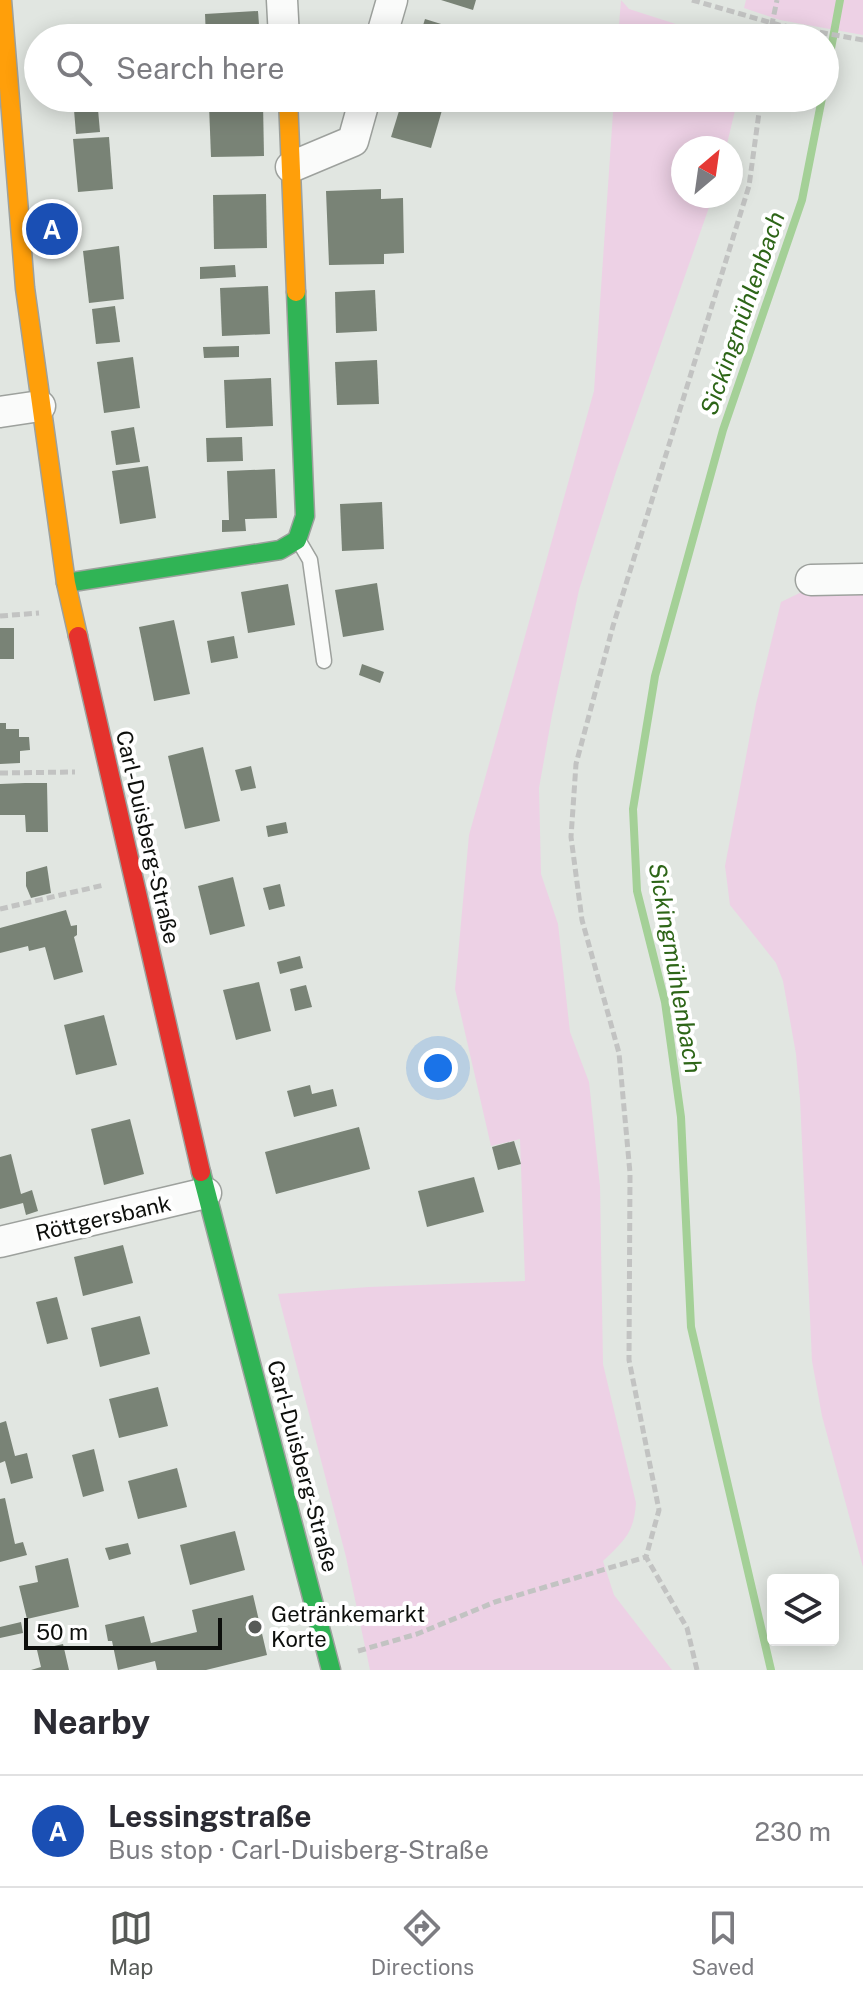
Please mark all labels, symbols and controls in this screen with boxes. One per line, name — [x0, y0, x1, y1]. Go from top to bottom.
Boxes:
search box — [24, 24, 839, 112]
icon: search — [52, 46, 96, 90]
text: Search here — [116, 50, 284, 86]
north arrow — [671, 136, 743, 208]
pin: A — [26, 199, 78, 259]
water label: Sickingmühlenbach — [694, 208, 790, 418]
street label: Carl-Duisberg-Straße — [111, 728, 185, 946]
water label: Sickingmühlenbach — [644, 861, 708, 1075]
your location — [418, 1048, 458, 1088]
street label: Röttgersbank — [33, 1190, 173, 1246]
street label: Carl-Duisberg-Straße — [262, 1357, 344, 1575]
map controls — [767, 1574, 839, 1646]
button: layers — [767, 1574, 839, 1646]
place label: Getränkemarkt Korte — [271, 1601, 425, 1652]
scale bar — [24, 1614, 222, 1650]
marker: Getränkemarkt Korte — [246, 1618, 264, 1636]
text: 50 m — [36, 1619, 88, 1645]
text: Nearby — [32, 1702, 150, 1742]
text: Lessingstraße — [108, 1798, 312, 1834]
text: A — [49, 1816, 67, 1847]
text: 230 m — [755, 1816, 831, 1847]
text: Bus stop · Carl-Duisberg-Straße — [108, 1834, 489, 1865]
tab: Map — [109, 1906, 153, 1980]
tab: Directions — [371, 1906, 474, 1980]
tab: Saved — [691, 1906, 754, 1980]

